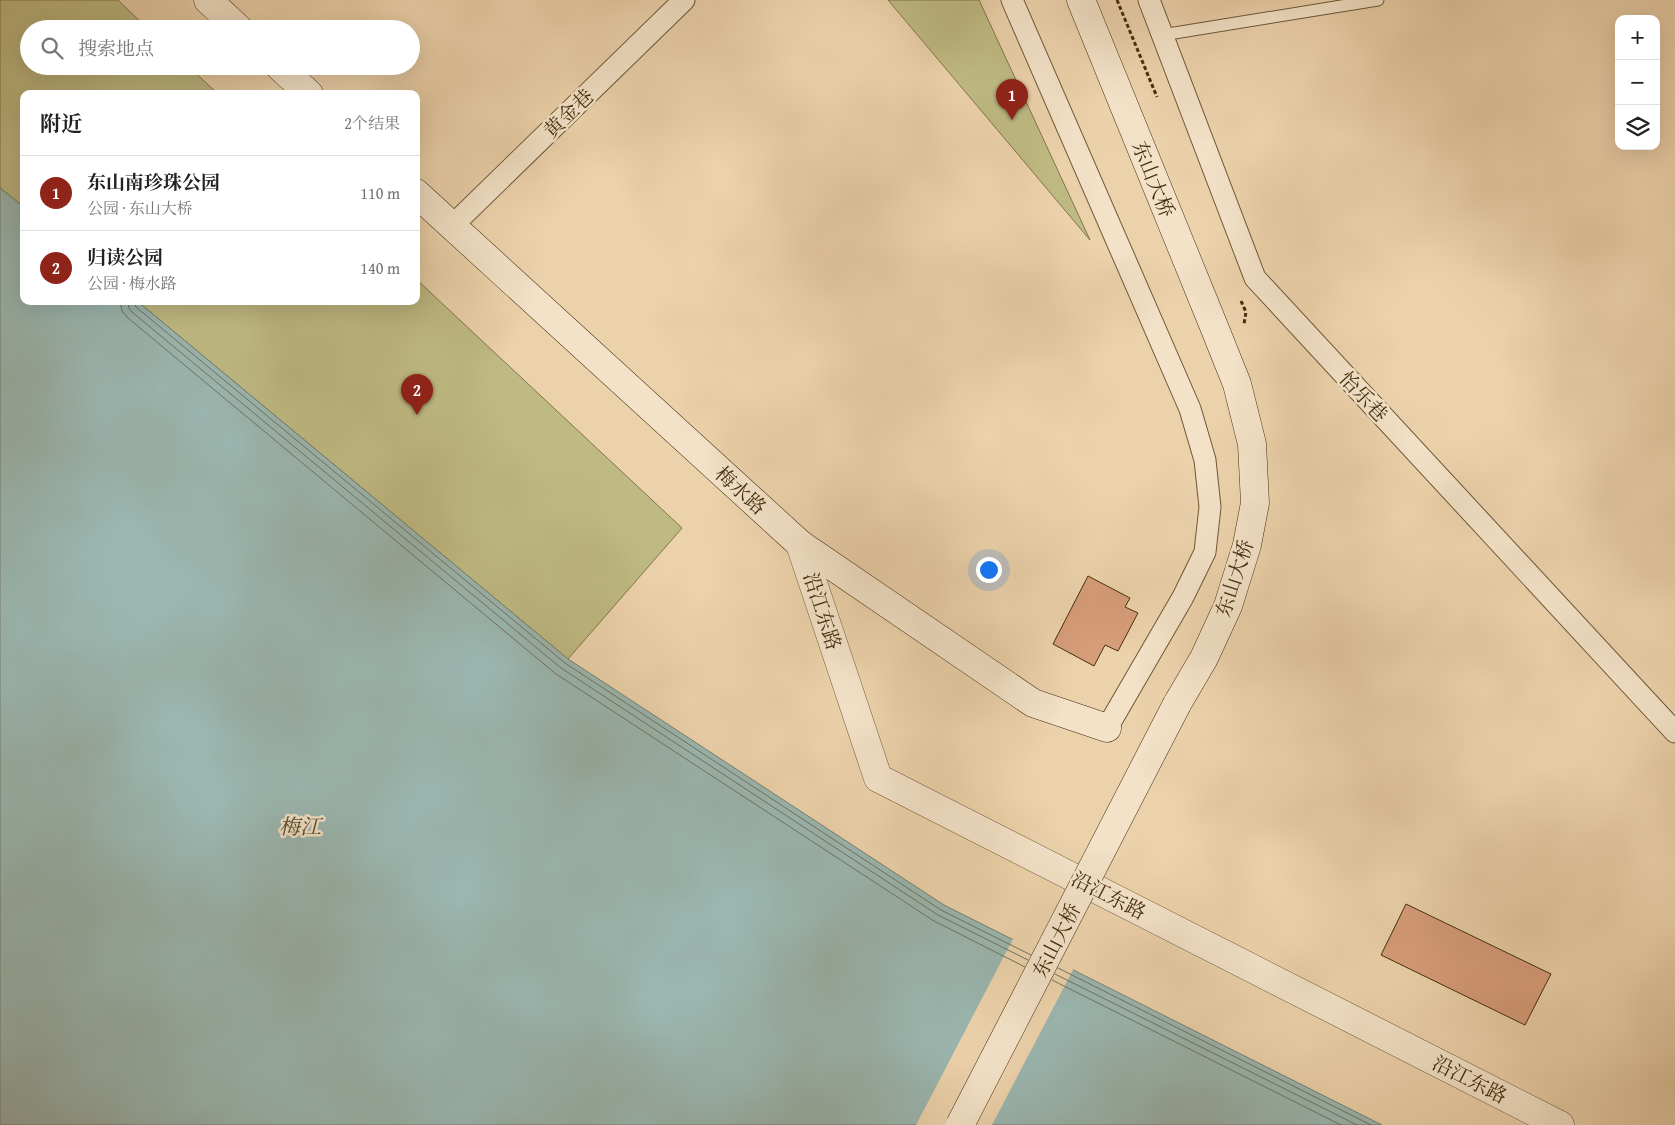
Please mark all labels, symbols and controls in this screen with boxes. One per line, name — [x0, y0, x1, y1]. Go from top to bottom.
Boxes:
map controls — [1615, 15, 1660, 150]
button: + — [1615, 15, 1660, 60]
search box — [20, 20, 420, 75]
icon: search — [38, 34, 66, 62]
text: 搜索地点 — [78, 34, 154, 62]
button: − — [1615, 60, 1660, 105]
pin: 1 — [996, 79, 1028, 120]
street label: 黄金巷 — [536, 82, 600, 144]
button: layers — [1615, 105, 1660, 150]
text: 附近 — [40, 108, 82, 139]
text: 2个结果 — [344, 111, 400, 135]
street label: 东山大桥 — [1126, 136, 1182, 222]
text: 东山南珍珠公园 — [87, 168, 220, 196]
text: 1 — [52, 181, 60, 205]
text: 110 m — [360, 181, 400, 205]
text: 公园 · 东山大桥 — [87, 196, 193, 220]
text: 归读公园 — [87, 243, 163, 271]
text: 2 — [52, 256, 60, 280]
text: 140 m — [360, 256, 400, 280]
text: 公园 · 梅水路 — [87, 271, 177, 295]
street label: 怡乐巷 — [1333, 364, 1395, 428]
pin: 2 — [401, 374, 433, 415]
street label: 梅水路 — [709, 459, 773, 521]
street label: 东山大桥 — [1208, 535, 1260, 621]
your location — [976, 557, 1002, 583]
street label: 沿江东路 — [797, 568, 849, 654]
water label: 梅江 — [279, 811, 324, 842]
street label: 沿江东路 — [1067, 864, 1151, 926]
street label: 东山大桥 — [1025, 898, 1087, 982]
street label: 沿江东路 — [1428, 1048, 1512, 1110]

